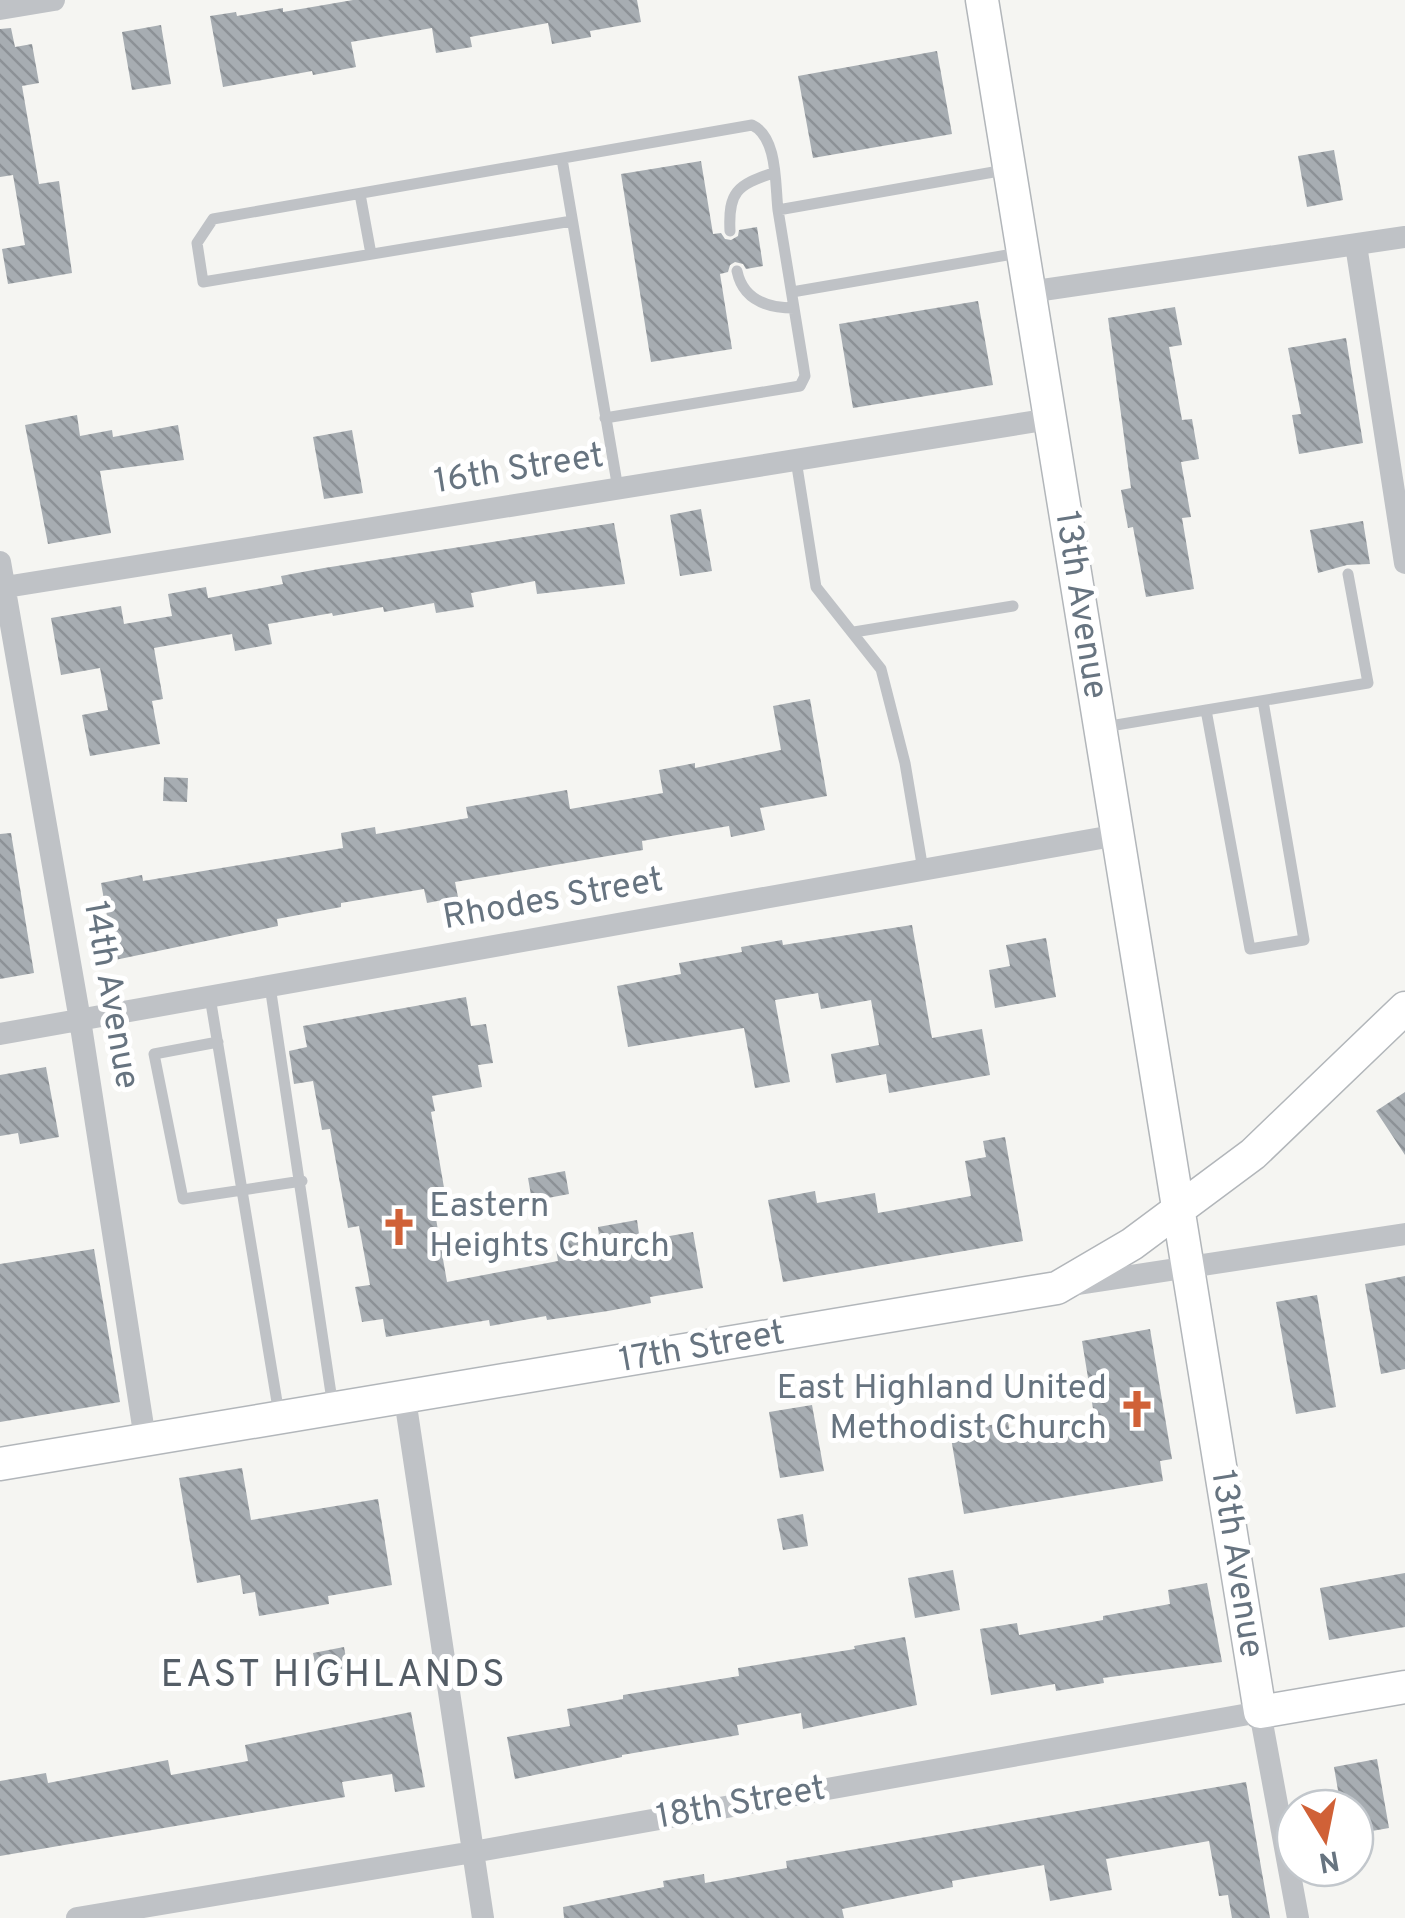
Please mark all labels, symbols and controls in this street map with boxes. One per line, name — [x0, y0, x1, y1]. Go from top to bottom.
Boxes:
street label: 16th Street — [431, 435, 607, 505]
street label: 13th Avenue — [1043, 508, 1117, 702]
street label: Rhodes Street — [439, 859, 667, 941]
street label: 14th Avenue — [72, 898, 148, 1092]
place label: Eastern Heights Church — [429, 1185, 670, 1269]
church icon: Eastern Heights Church — [378, 1206, 420, 1248]
street label: 17th Street — [616, 1312, 788, 1384]
place label: East Highland United Methodist Church — [777, 1367, 1107, 1451]
church icon: East Highland United Methodist Church — [1116, 1388, 1158, 1430]
street label: 13th Avenue — [1199, 1467, 1273, 1661]
district label: EAST HIGHLANDS — [161, 1652, 507, 1701]
street label: 18th Street — [653, 1768, 829, 1840]
north arrow — [1275, 1788, 1375, 1888]
text: N — [1316, 1840, 1342, 1879]

